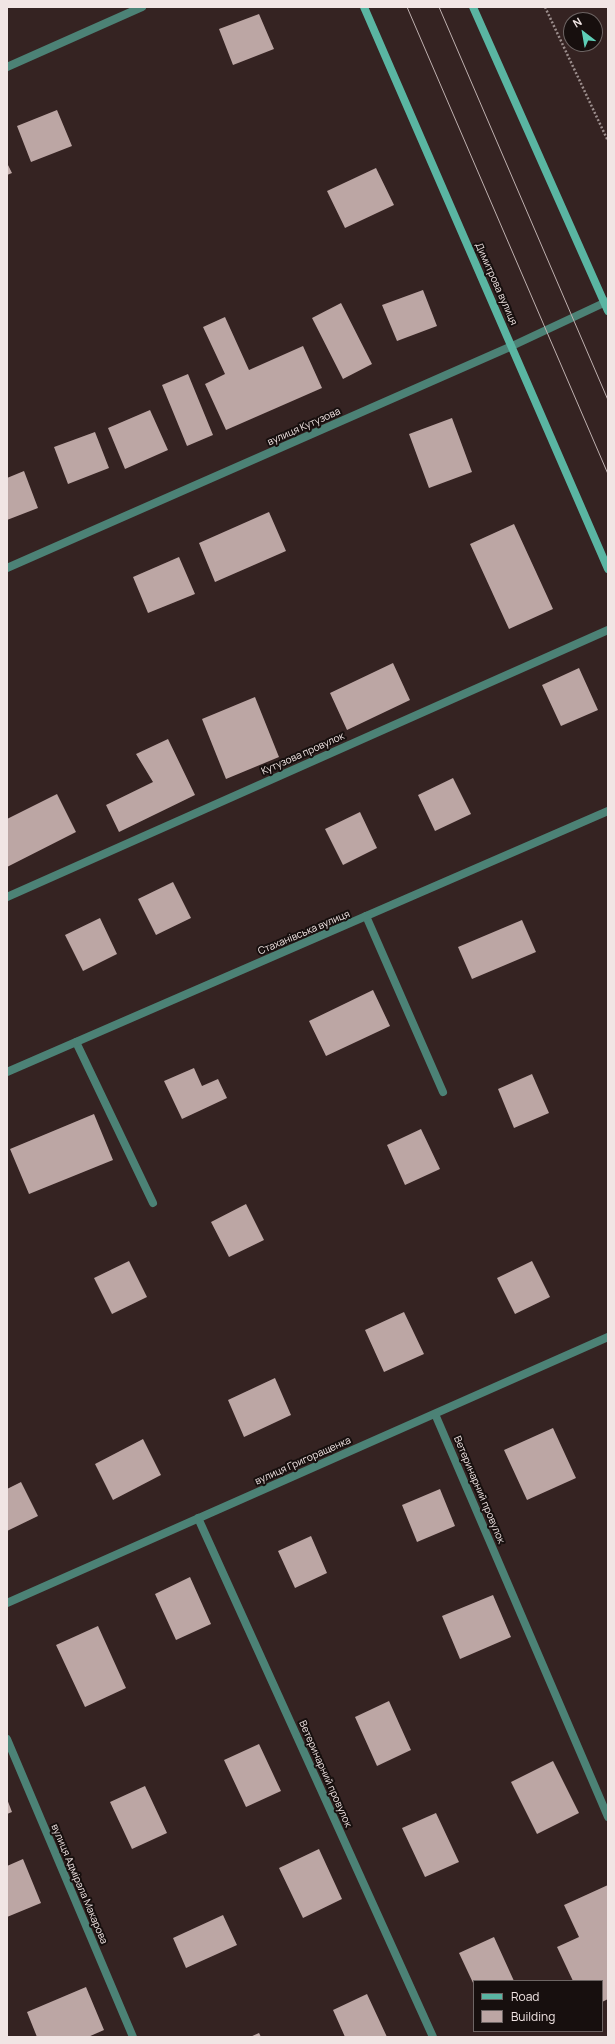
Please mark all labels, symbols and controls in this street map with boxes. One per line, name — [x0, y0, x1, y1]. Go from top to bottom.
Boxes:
north arrow — [563, 12, 603, 52]
text: N — [570, 14, 584, 31]
street label: Димитрова вулиця — [472, 241, 520, 327]
street label: вулиця Кутузова — [266, 406, 342, 448]
street label: Кутузова провулок — [260, 730, 346, 778]
street label: Стаханівська вулиця — [256, 908, 352, 958]
street label: вулиця Григоращенка — [253, 1434, 353, 1488]
street label: Ветеринарний провулок — [451, 1434, 507, 1546]
street label: Ветеринарний провулок — [296, 1719, 354, 1829]
street label: вулиця Адмірала Макарова — [48, 1822, 110, 1946]
legend — [473, 1980, 603, 2032]
text: Road — [511, 1988, 539, 2005]
text: Building — [511, 2008, 555, 2025]

